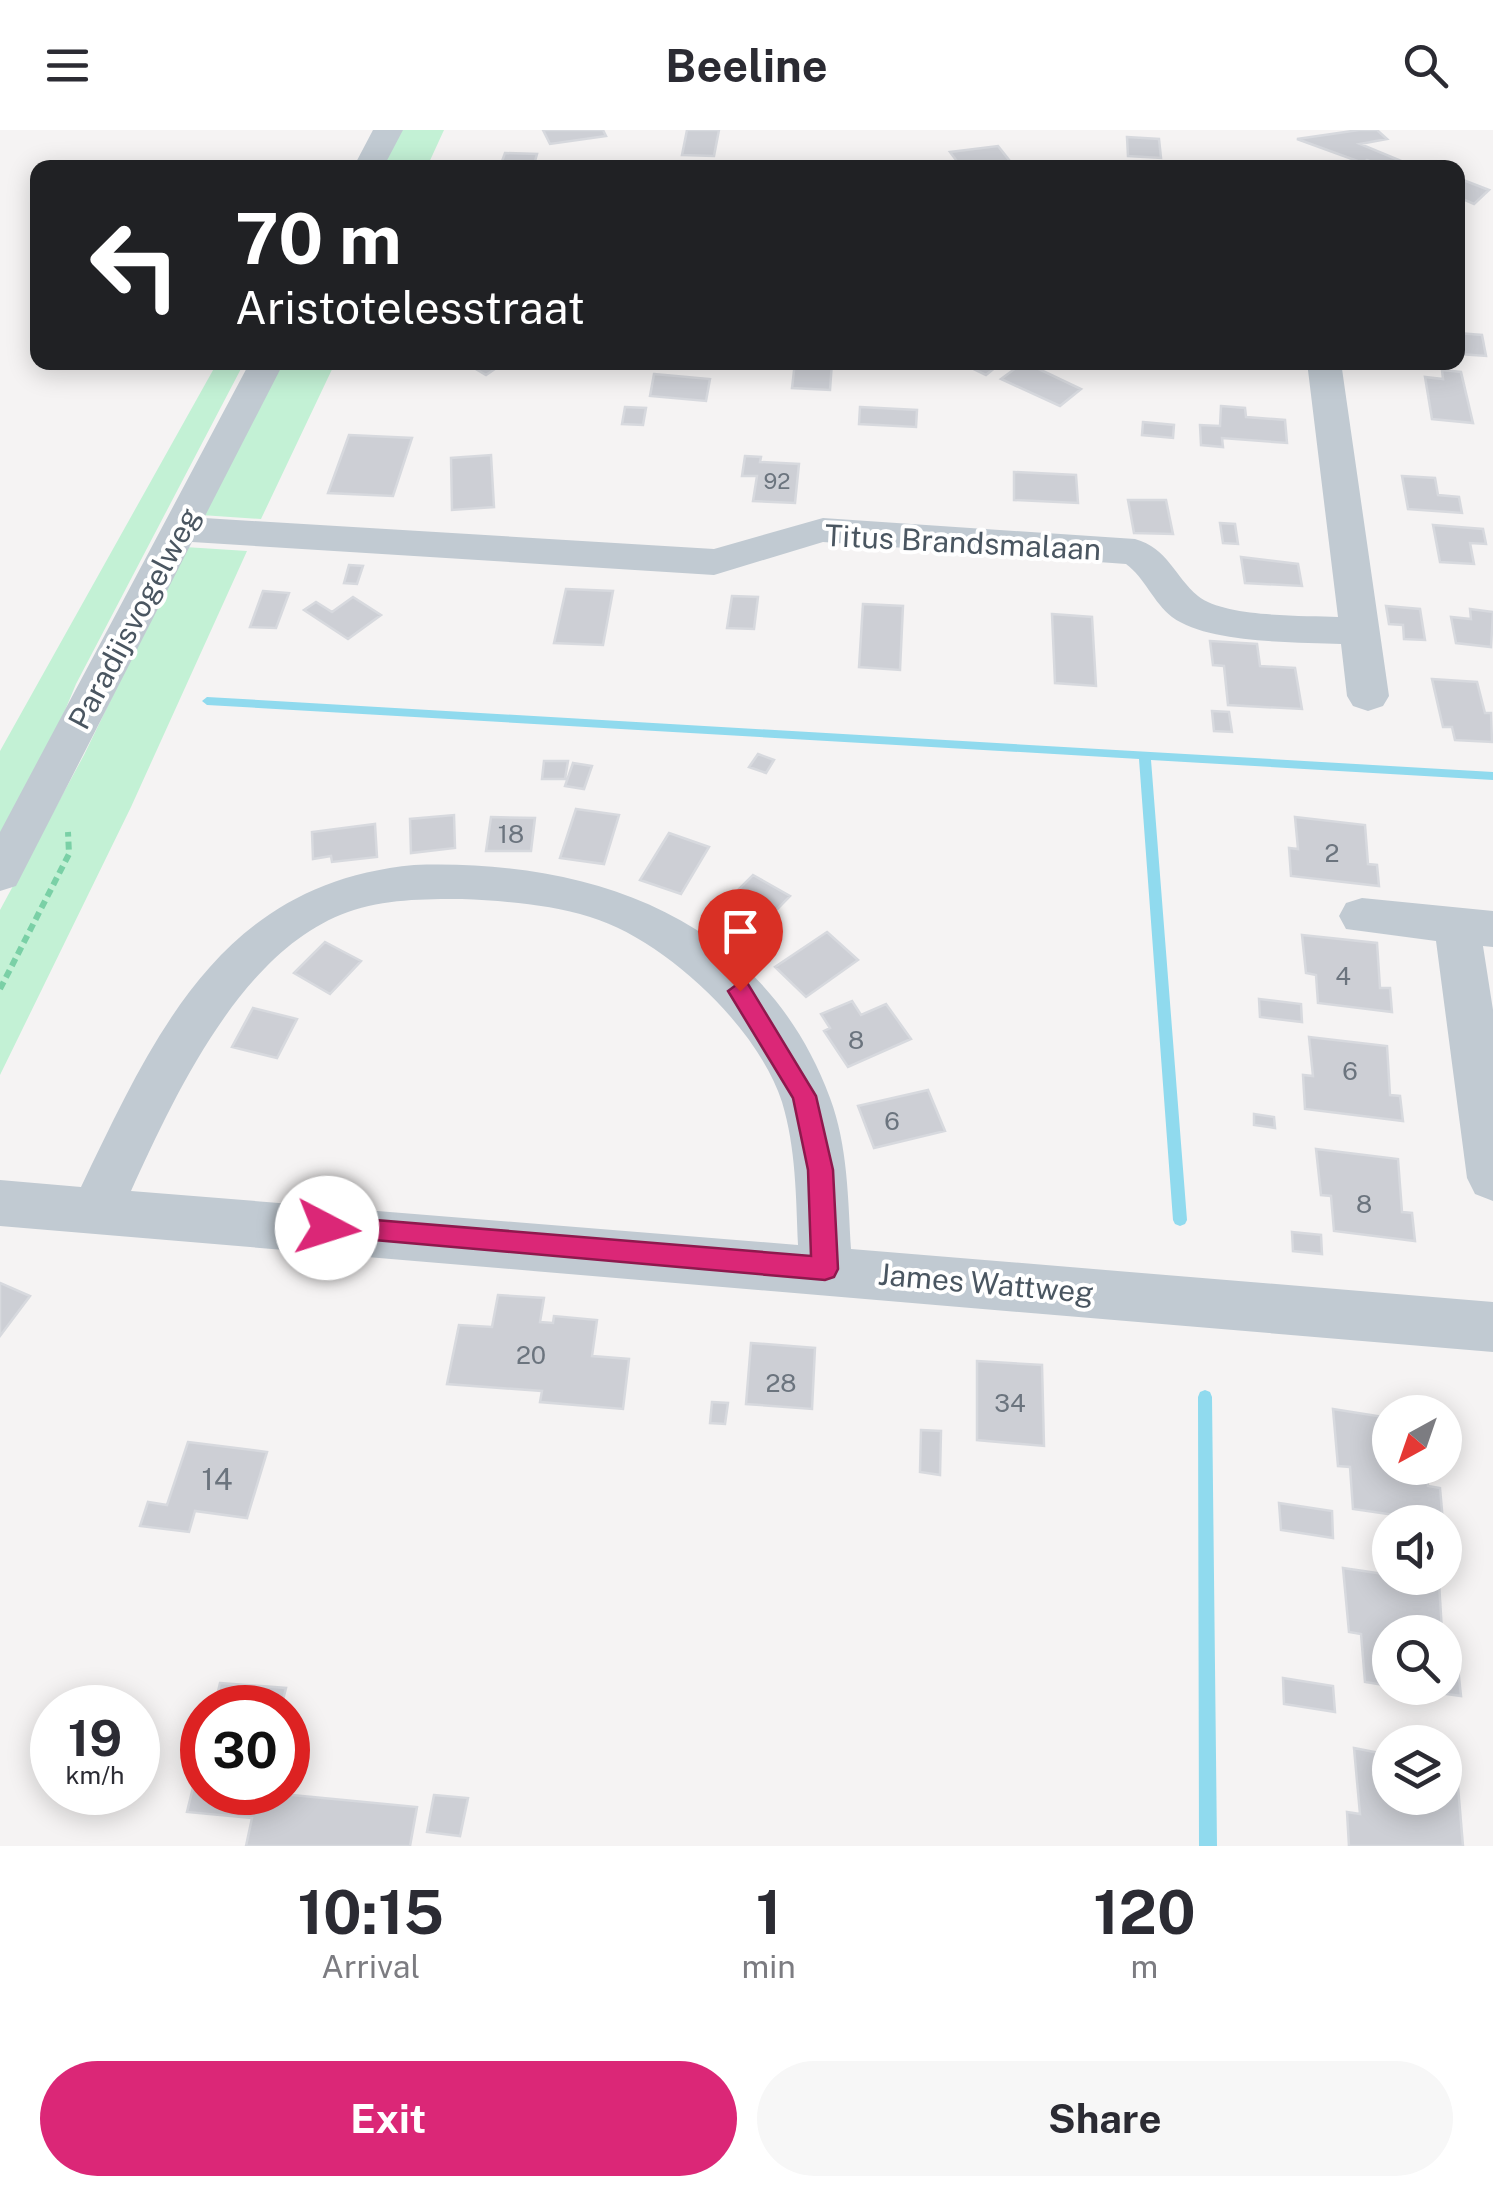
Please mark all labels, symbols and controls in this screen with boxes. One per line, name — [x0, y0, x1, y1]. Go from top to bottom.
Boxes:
icon: menu — [40, 38, 95, 93]
icon: search — [1398, 38, 1453, 93]
text: Beeline — [665, 39, 828, 92]
text: 70 m — [235, 197, 402, 280]
icon: left — [70, 200, 200, 330]
text: Aristotelesstraat — [235, 281, 585, 334]
house number: 92 — [764, 468, 790, 494]
street label: Paradijsvogelweg — [60, 501, 208, 735]
street label: Titus Brandsmalaan — [824, 517, 1102, 567]
house number: 18 — [498, 819, 524, 849]
house number: 2 — [1325, 838, 1339, 868]
pin — [698, 889, 783, 992]
icon: arrive — [713, 904, 768, 959]
house number: 4 — [1335, 961, 1351, 991]
house number: 8 — [848, 1025, 864, 1055]
house number: 6 — [1342, 1056, 1358, 1086]
house number: 6 — [884, 1106, 900, 1136]
position arrow — [275, 1176, 379, 1280]
house number: 8 — [1356, 1189, 1372, 1219]
street label: James Wattweg — [877, 1256, 1095, 1310]
house number: 20 — [516, 1340, 546, 1370]
house number: 28 — [765, 1368, 797, 1398]
house number: 34 — [994, 1388, 1026, 1418]
north arrow — [1372, 1395, 1462, 1485]
map controls — [1372, 1395, 1462, 1815]
house number: 14 — [201, 1461, 233, 1497]
button: sound — [1372, 1505, 1462, 1595]
button: search — [1372, 1615, 1462, 1705]
speed limit sign: 30 — [180, 1685, 310, 1815]
text: 19 — [68, 1708, 122, 1767]
button: layers — [1372, 1725, 1462, 1815]
text: km/h — [66, 1760, 124, 1790]
text: 10:15 — [297, 1877, 444, 1948]
text: 1 — [756, 1877, 781, 1948]
text: 120 — [1093, 1877, 1196, 1948]
text: Arrival — [321, 1948, 420, 1985]
text: min — [741, 1948, 796, 1985]
text: m — [1131, 1948, 1158, 1985]
button: Exit — [40, 2061, 737, 2176]
button: Share — [757, 2061, 1453, 2176]

